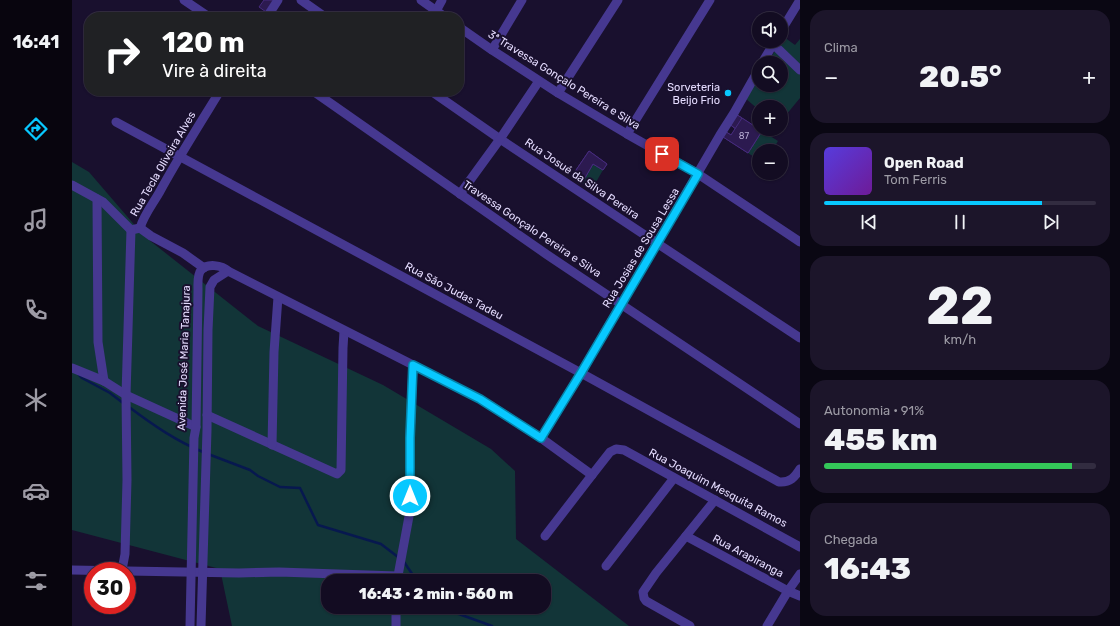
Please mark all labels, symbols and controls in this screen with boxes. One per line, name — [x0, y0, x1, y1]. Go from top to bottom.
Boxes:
map controls — [752, 12, 788, 180]
button: sound — [752, 12, 788, 48]
text: 120 m — [162, 26, 245, 59]
icon: right — [96, 28, 148, 80]
street label: 3ª Travessa Gonçalo Pereira e Silva — [486, 28, 642, 132]
text: 16:41 — [13, 31, 59, 53]
text: Clima — [824, 40, 858, 55]
button: search — [752, 56, 788, 92]
text: 20.5° — [919, 59, 1002, 95]
text: Vire à direita — [162, 60, 267, 82]
text: − — [824, 64, 838, 91]
text: + — [1082, 64, 1096, 91]
place label: Sorveteria Beijo Frio — [667, 81, 720, 107]
marker: Sorveteria Beijo Frio — [723, 88, 733, 98]
button: + — [752, 100, 788, 136]
street label: Rua Tecla Oliveira Alves — [128, 109, 199, 219]
icon: directions — [22, 115, 50, 143]
house number: 87 — [739, 131, 750, 141]
street label: Rua Josué da Silva Pereira — [522, 136, 642, 222]
pin — [645, 137, 679, 171]
icon: arrive — [651, 143, 673, 165]
button: − — [752, 144, 788, 180]
text: Open Road — [884, 154, 964, 172]
text: Tom Ferris — [884, 172, 947, 187]
street label: Travessa Gonçalo Pereira e Silva — [460, 178, 604, 280]
street label: Rua Josias de Sousa Lessa — [600, 186, 682, 310]
icon: music — [22, 206, 50, 234]
icon: previous — [858, 211, 880, 233]
icon: pause — [949, 211, 971, 233]
icon: next — [1040, 211, 1062, 233]
street label: Rua São Judas Tadeu — [403, 260, 505, 322]
text: 22 — [926, 275, 994, 337]
street label: Avenida José Maria Tanajura — [175, 285, 193, 431]
icon: phone — [22, 296, 50, 324]
text: km/h — [944, 332, 976, 347]
icon: climate — [22, 386, 50, 414]
text: Autonomia · 91% — [824, 403, 924, 418]
text: 455 km — [824, 422, 938, 458]
street label: Rua Joaquim Mesquita Ramos — [647, 446, 790, 530]
position arrow — [389, 475, 431, 517]
icon: car — [22, 477, 50, 505]
street label: Rua Arapiranga — [710, 532, 786, 580]
text: Chegada — [824, 532, 878, 547]
text: 16:43 — [824, 551, 911, 587]
speed limit sign: 30 — [84, 562, 136, 614]
icon: filters — [22, 567, 50, 595]
text: 16:43 · 2 min · 560 m — [359, 585, 513, 603]

